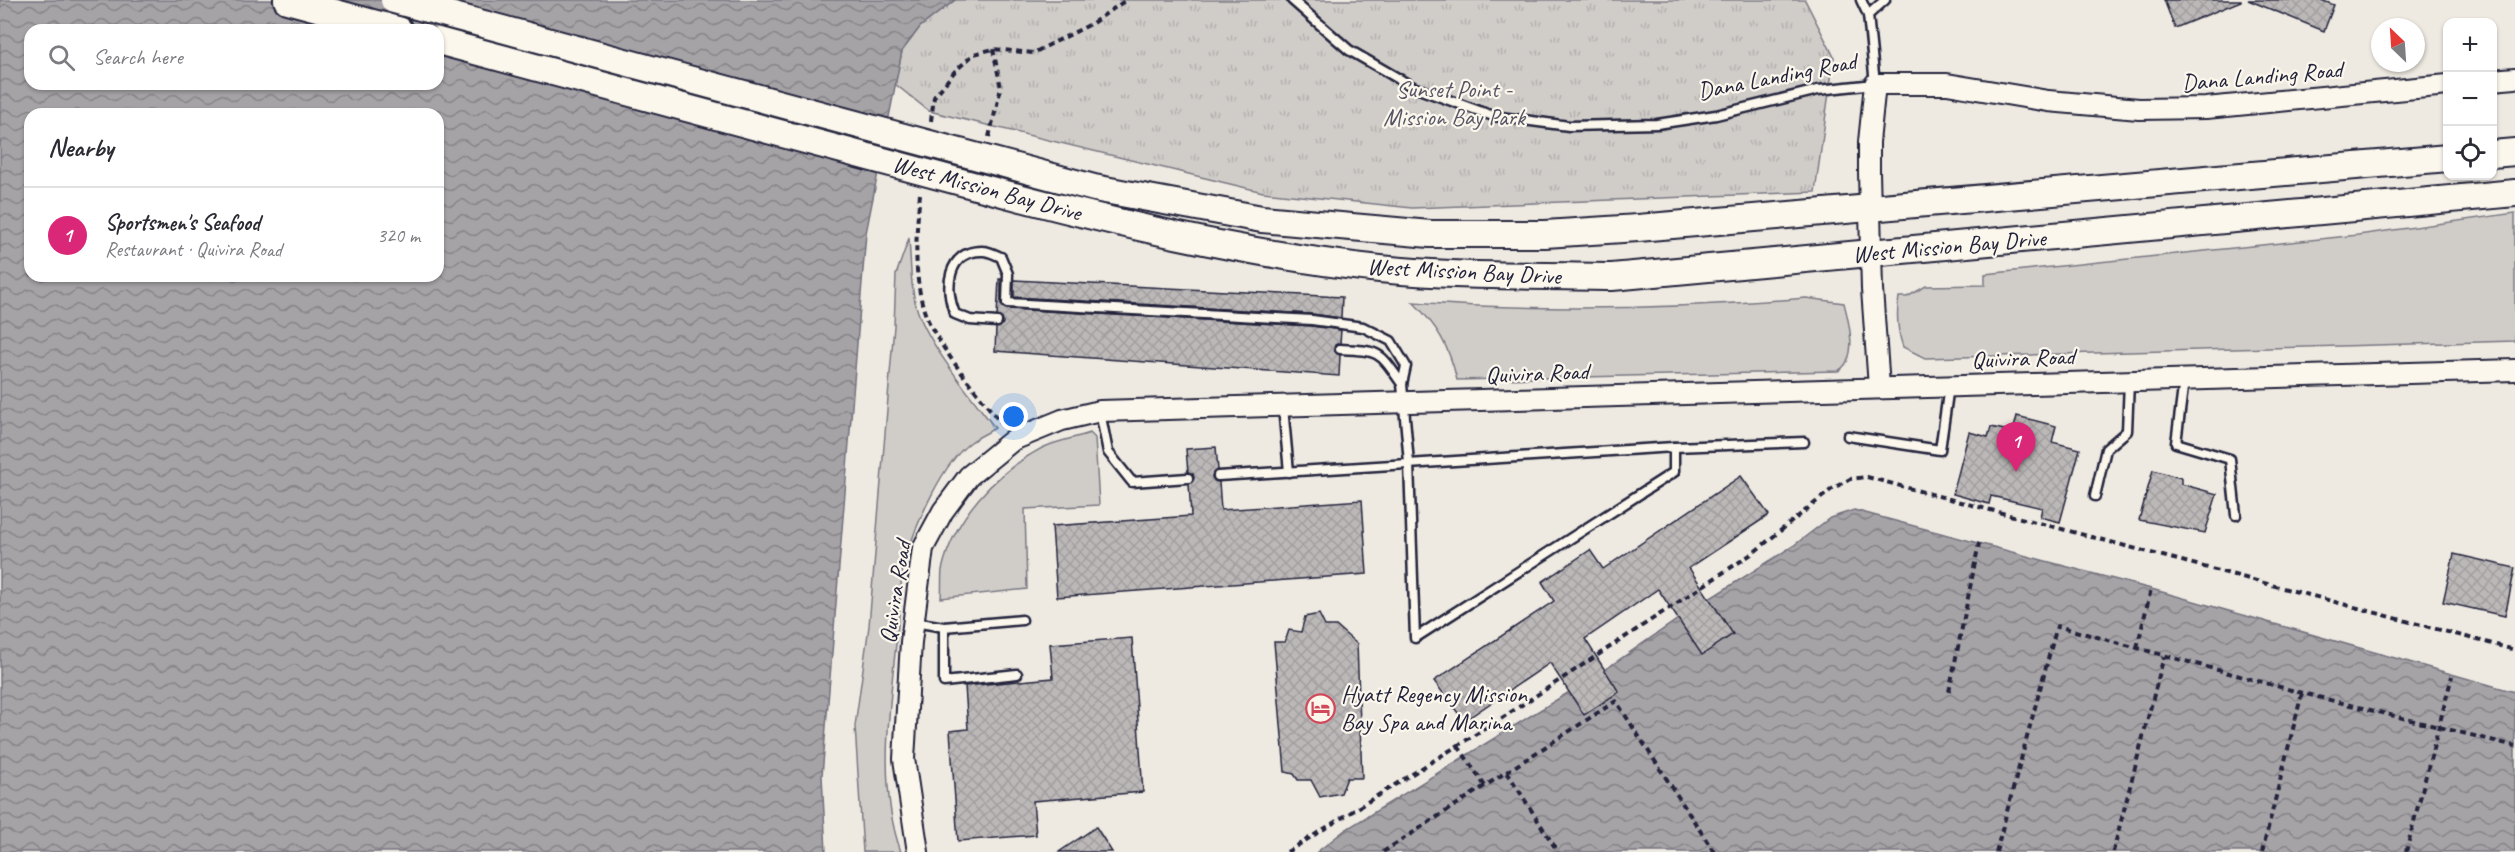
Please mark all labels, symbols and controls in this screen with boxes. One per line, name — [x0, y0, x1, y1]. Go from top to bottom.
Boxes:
north arrow — [2371, 18, 2425, 72]
map controls — [2443, 18, 2497, 180]
button: + — [2443, 18, 2497, 72]
search box — [24, 24, 444, 90]
icon: search — [45, 41, 78, 74]
text: Search here — [93, 43, 183, 71]
street label: Dana Landing Road — [1695, 45, 1862, 106]
street label: Dana Landing Road — [2181, 54, 2347, 98]
button: − — [2443, 72, 2497, 126]
park label: Sunset Point - Mission Bay Park — [1383, 74, 1527, 132]
button: locate — [2443, 126, 2497, 180]
text: Nearby — [48, 131, 113, 164]
street label: West Mission Bay Drive — [890, 148, 1087, 228]
text: Sportsmen's Seafood — [105, 209, 260, 237]
street label: West Mission Bay Drive — [1851, 222, 2049, 269]
text: 1 — [63, 223, 72, 248]
text: 320 m — [377, 223, 420, 248]
text: Restaurant · Quivira Road — [105, 237, 282, 262]
street label: West Mission Bay Drive — [1366, 251, 1564, 291]
street label: Quivira Road — [1971, 341, 2079, 375]
street label: Quivira Road — [1485, 356, 1593, 390]
your location — [999, 402, 1028, 431]
pin: 1 — [1996, 422, 2036, 472]
street label: Quivira Road — [872, 535, 918, 645]
place label: Hyatt Regency Mission Bay Spa and Marina — [1341, 679, 1528, 737]
hotel icon: Hyatt Regency Mission Bay Spa and Marina — [1304, 692, 1336, 724]

